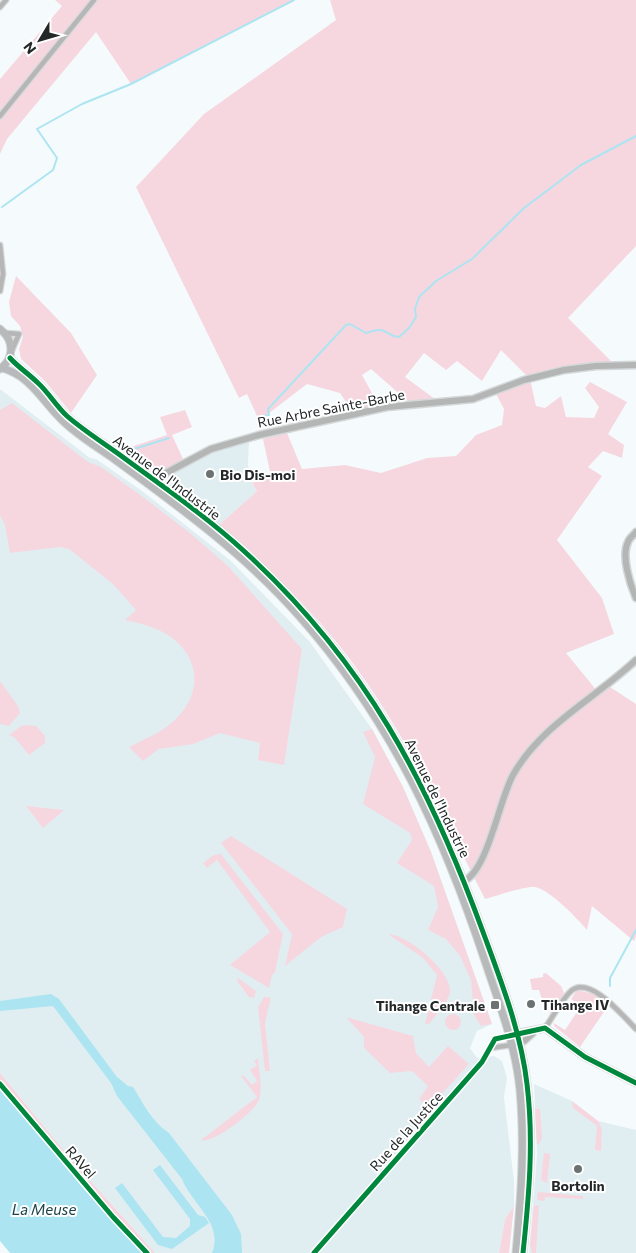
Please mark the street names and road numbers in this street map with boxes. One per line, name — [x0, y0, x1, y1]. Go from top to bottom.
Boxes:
street label: Rue Arbre Sainte-Barbe — [256, 385, 406, 431]
street label: Avenue de l'Industrie — [110, 431, 224, 523]
street label: Avenue de l'Industrie — [402, 736, 474, 860]
street label: Rue de la Justice — [366, 1088, 446, 1174]
street label: RAVel — [62, 1142, 100, 1182]

